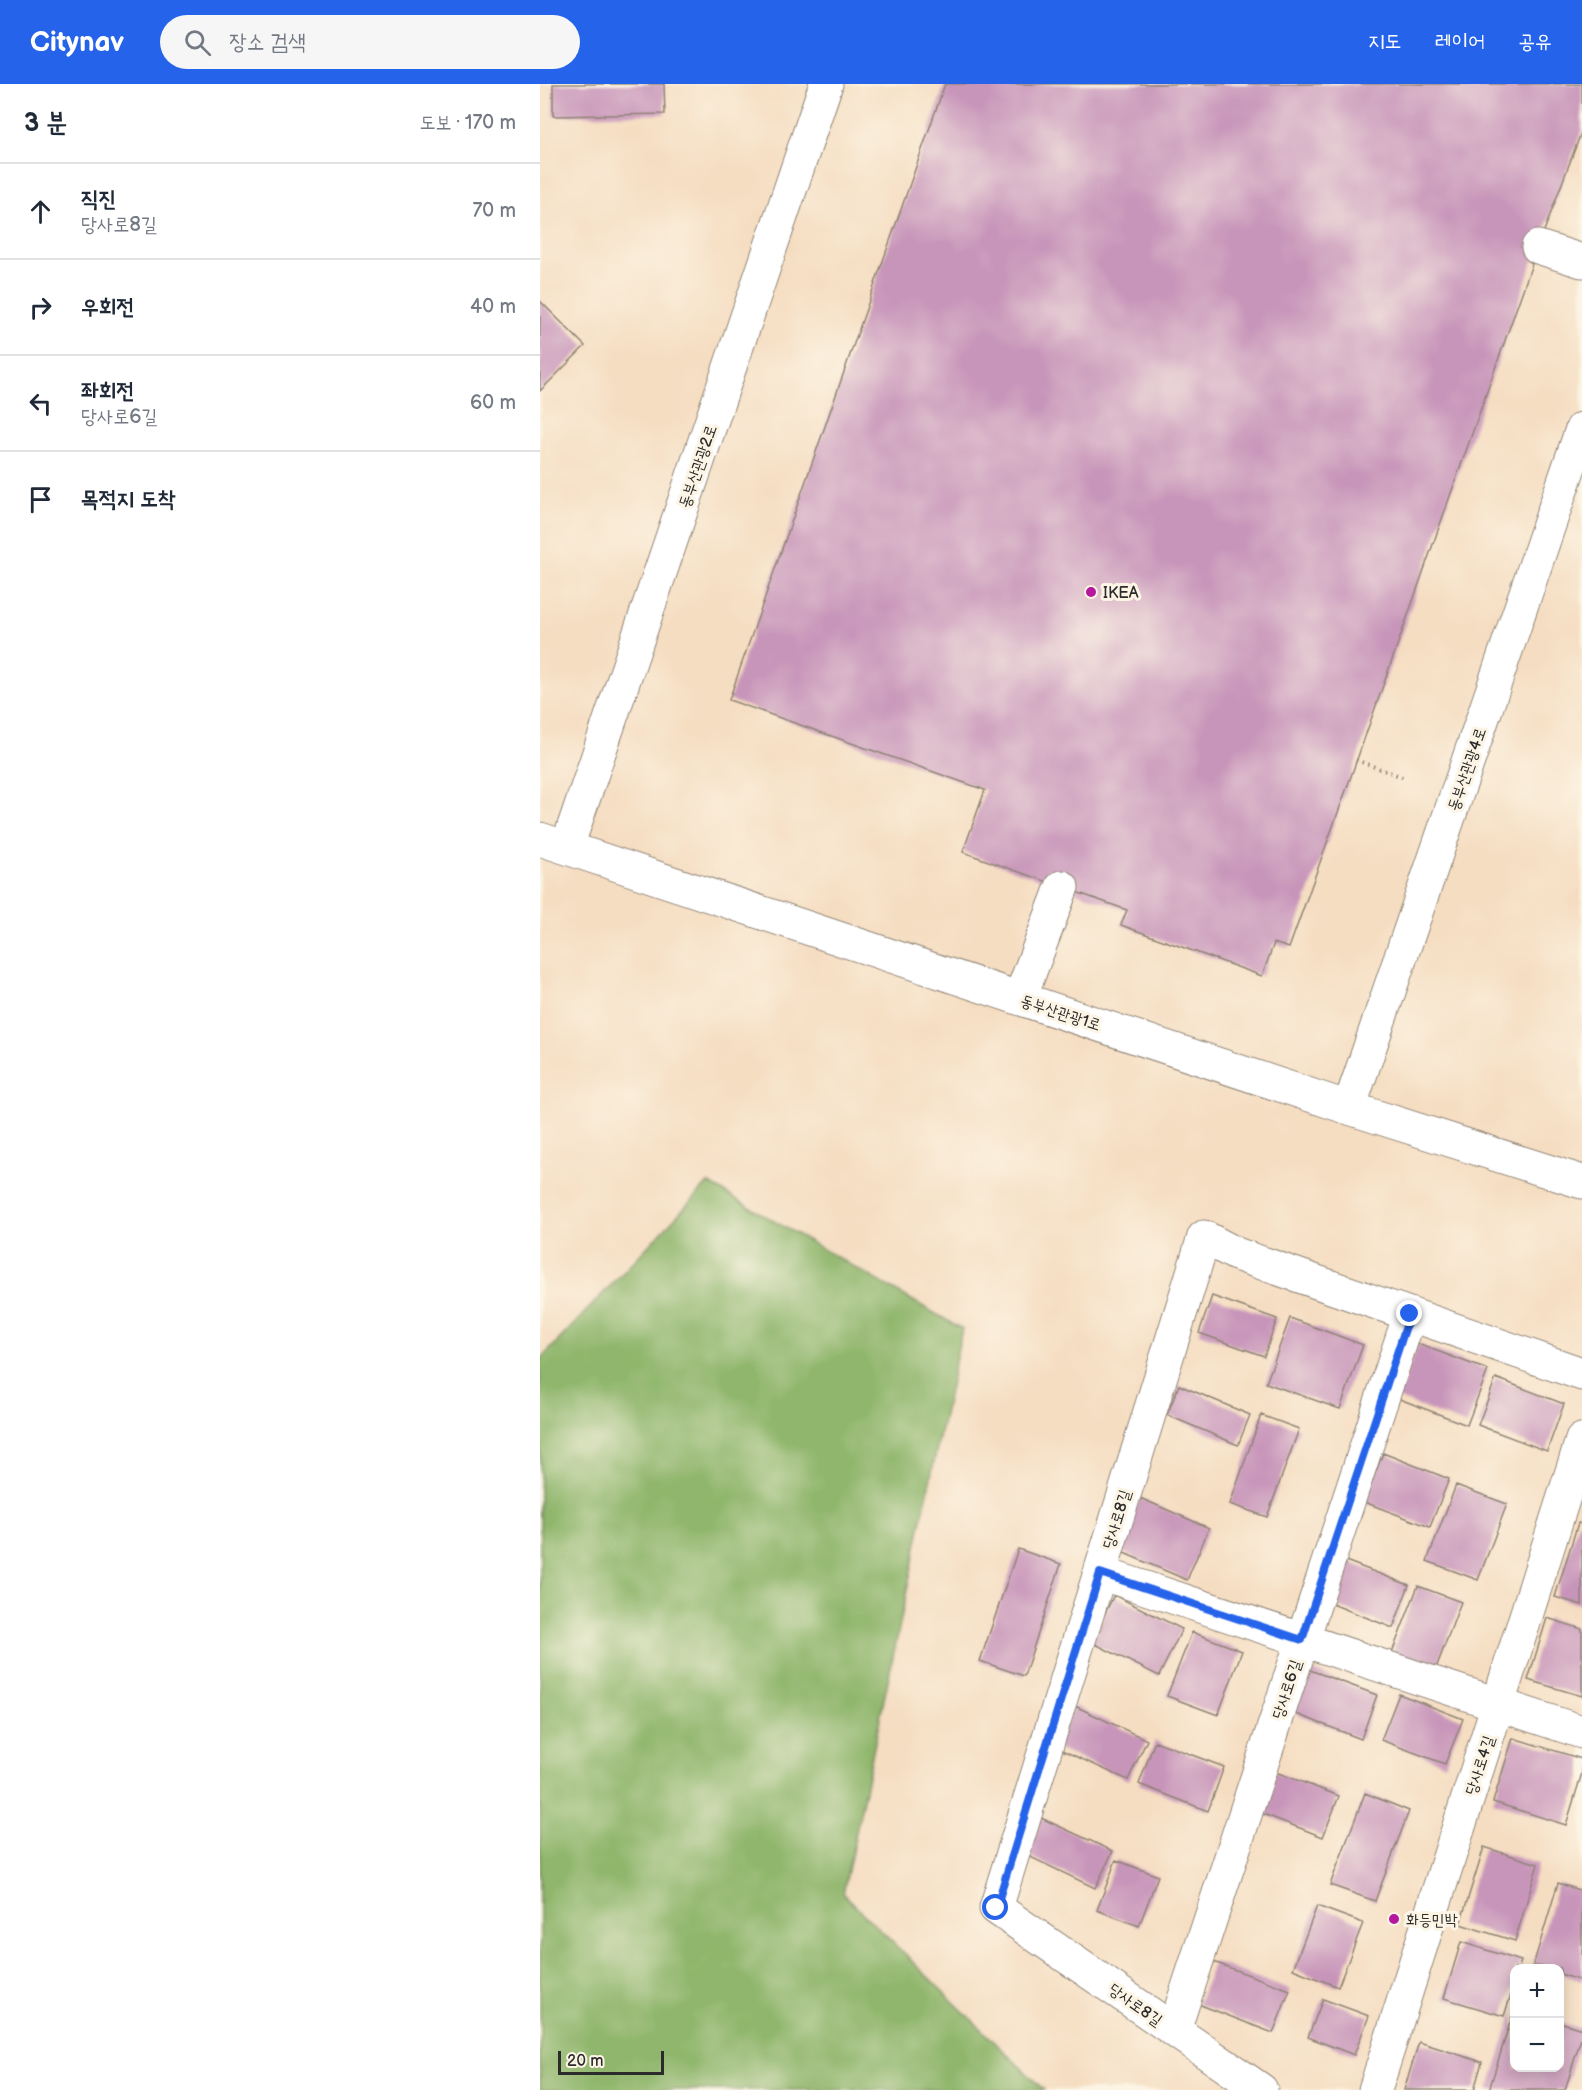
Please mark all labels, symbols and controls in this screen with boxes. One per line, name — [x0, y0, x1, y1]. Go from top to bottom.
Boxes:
search box — [160, 15, 580, 69]
text: Citynav — [30, 26, 124, 59]
icon: search — [181, 26, 214, 59]
text: 장소 검색 — [229, 29, 306, 56]
text: 지도 — [1368, 29, 1402, 54]
text: 레이어 — [1435, 29, 1485, 54]
text: 공유 — [1518, 29, 1552, 54]
text: 3 분 — [24, 108, 67, 139]
text: 도보 · 170 m — [420, 111, 516, 135]
text: 직진 — [81, 186, 116, 213]
icon: ahead — [24, 195, 57, 228]
text: 70 m — [472, 199, 516, 223]
text: 당사로8길 — [81, 213, 157, 237]
icon: right — [24, 291, 57, 324]
text: 우회전 — [81, 294, 134, 321]
text: 40 m — [470, 295, 516, 319]
text: 좌회전 — [81, 378, 134, 405]
icon: left — [24, 387, 57, 420]
text: 60 m — [470, 391, 516, 415]
text: 당사로6길 — [81, 405, 158, 429]
street label: 동부산관광2로 — [675, 422, 722, 511]
icon: arrive — [24, 483, 57, 516]
text: 목적지 도착 — [81, 486, 175, 513]
place label: IKEA — [1103, 584, 1139, 603]
marker: IKEA — [1084, 585, 1098, 599]
street label: 동부산관광4로 — [1444, 725, 1491, 814]
street label: 동부산관광1로 — [1018, 991, 1103, 1035]
route end — [1396, 1300, 1422, 1326]
street label: 당사로8길 — [1099, 1487, 1135, 1551]
street label: 당사로6길 — [1269, 1657, 1306, 1722]
street label: 당사로4길 — [1462, 1733, 1499, 1798]
route start — [982, 1894, 1008, 1920]
place label: 화등민박 — [1406, 1911, 1458, 1930]
marker: 화등민박 — [1387, 1912, 1401, 1926]
map controls — [1510, 1964, 1564, 2072]
button: + — [1510, 1964, 1564, 2018]
street label: 당사로8길 — [1105, 1980, 1166, 2031]
button: − — [1510, 2018, 1564, 2072]
scale bar — [558, 2048, 664, 2076]
text: 20 m — [567, 2052, 603, 2071]

